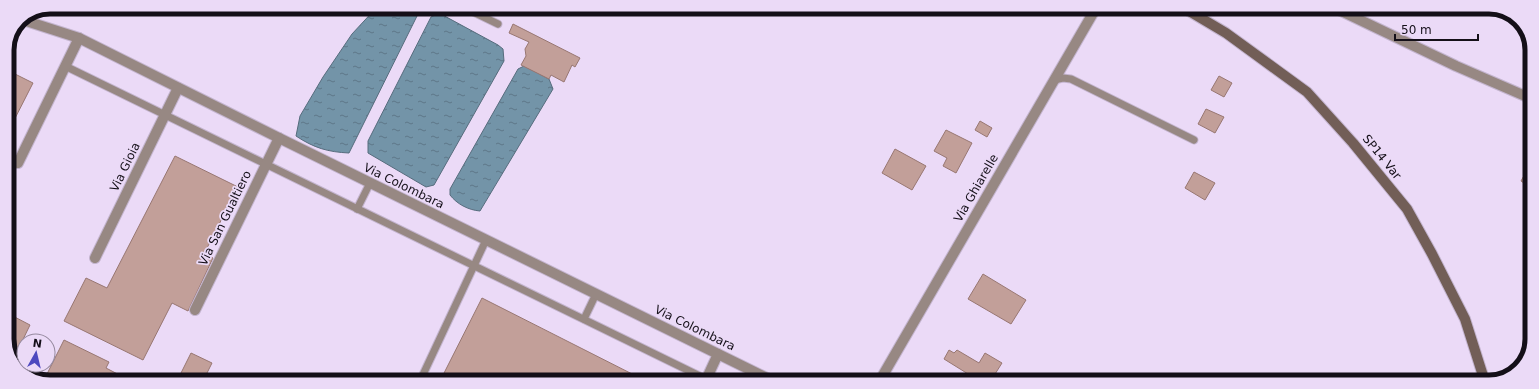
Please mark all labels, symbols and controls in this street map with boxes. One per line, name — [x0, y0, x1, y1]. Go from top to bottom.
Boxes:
scale bar — [1395, 16, 1478, 42]
text: 50 m — [1401, 23, 1432, 37]
street label: SP14 Var — [1360, 132, 1404, 182]
street label: Via Gioia — [107, 140, 143, 194]
street label: Via Ghiarelle — [951, 152, 1001, 224]
street label: Via Colombara — [361, 160, 447, 212]
street label: Via San Gualtiero — [196, 168, 254, 268]
street label: Via Colombara — [652, 302, 738, 354]
north arrow — [16, 333, 56, 373]
text: N — [32, 337, 43, 351]

